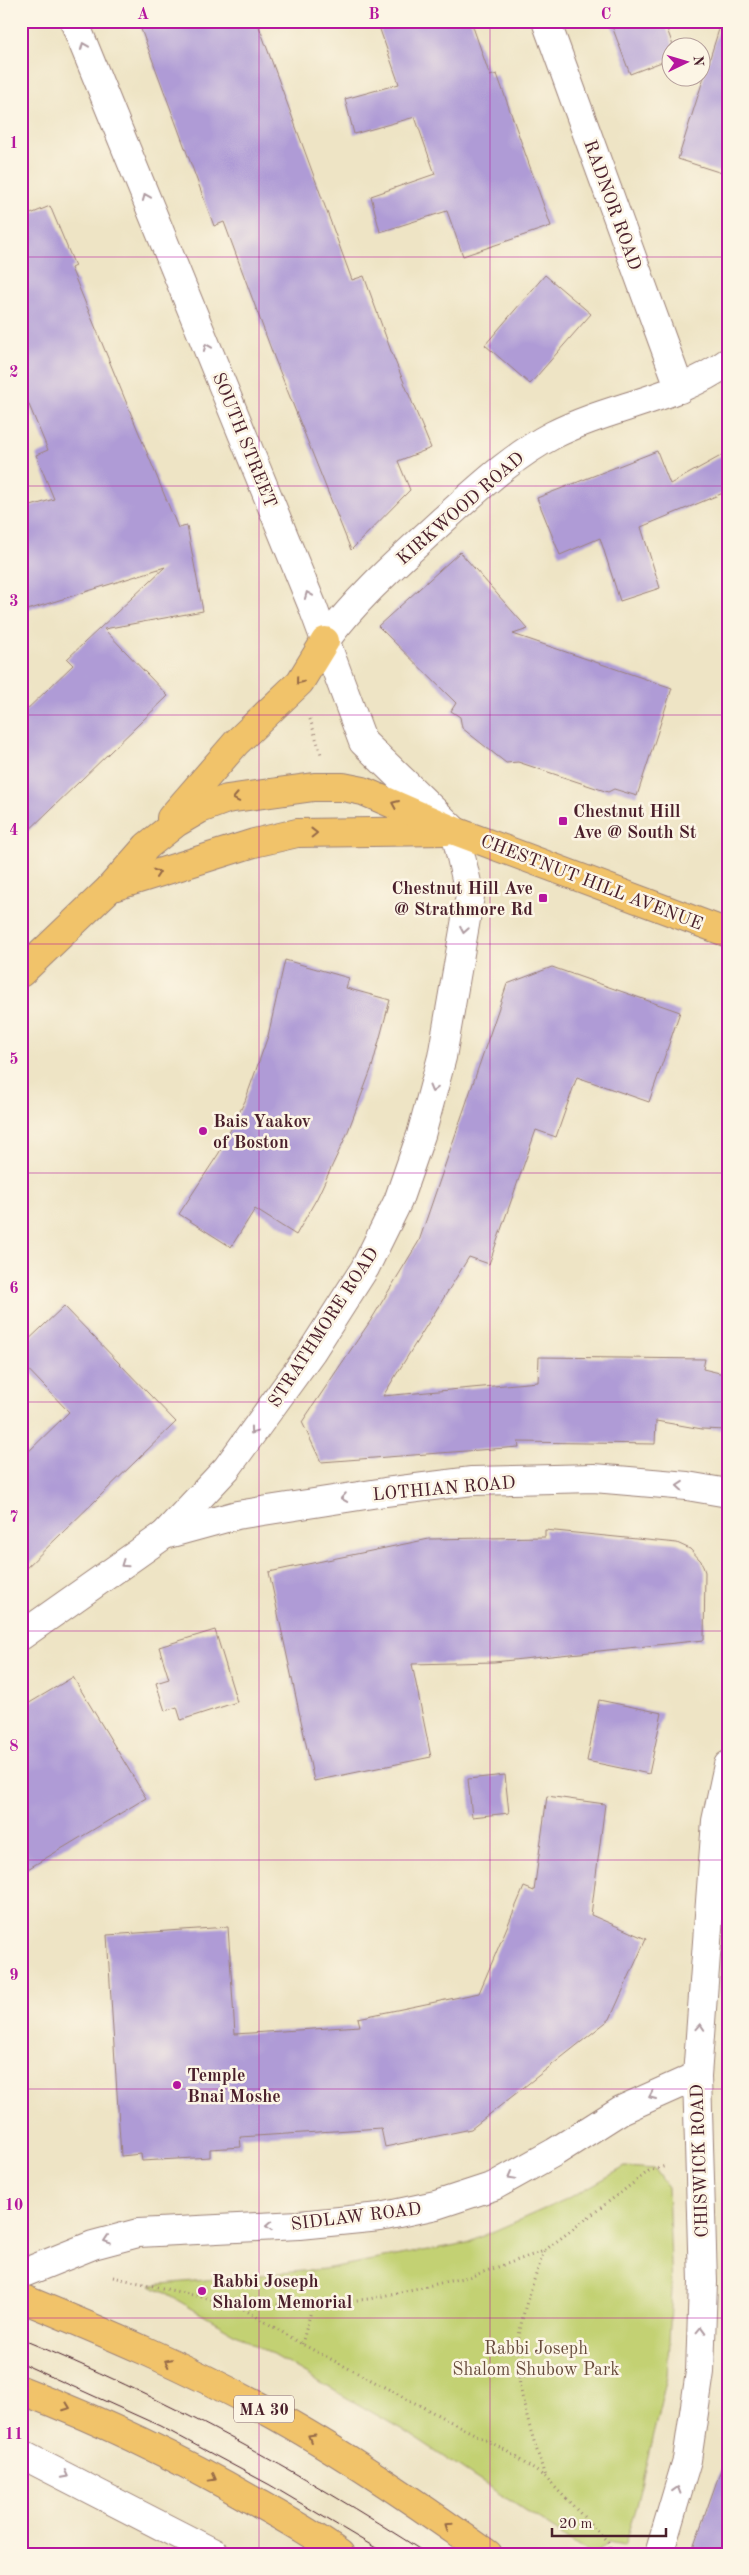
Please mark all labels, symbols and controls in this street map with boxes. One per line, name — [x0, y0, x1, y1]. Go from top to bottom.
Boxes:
text: A — [137, 7, 149, 23]
text: B — [368, 7, 380, 23]
text: C — [601, 7, 611, 23]
north arrow — [662, 38, 712, 88]
one-way arrow — [80, 42, 91, 51]
text: N — [691, 55, 705, 67]
text: 1 — [9, 136, 19, 152]
street label: RADNOR ROAD — [580, 138, 644, 273]
one-way arrow — [141, 193, 152, 202]
one-way arrow — [203, 343, 213, 352]
text: 2 — [9, 365, 19, 381]
street label: SOUTH STREET — [209, 370, 279, 510]
street label: KIRKWOOD ROAD — [394, 449, 528, 569]
one-way arrow — [304, 591, 315, 600]
text: 3 — [9, 594, 19, 610]
one-way arrow — [296, 676, 305, 685]
one-way arrow — [232, 792, 241, 802]
one-way arrow — [391, 800, 400, 811]
place label: Chestnut Hill Ave @ South St — [573, 803, 697, 842]
marker: Chestnut Hill Ave @ South St — [557, 815, 569, 827]
text: 4 — [9, 823, 19, 839]
one-way arrow — [310, 828, 318, 838]
street label: CHESTNUT HILL AVENUE — [478, 832, 705, 934]
one-way arrow — [152, 868, 160, 878]
place label: Chestnut Hill Ave @ Strathmore Rd — [391, 880, 533, 919]
marker: Chestnut Hill Ave @ Strathmore Rd — [537, 892, 549, 904]
one-way arrow — [459, 925, 469, 934]
text: 5 — [9, 1052, 19, 1068]
one-way arrow — [429, 1085, 439, 1093]
place label: Bais Yaakov of Boston — [213, 1113, 311, 1152]
marker: Bais Yaakov of Boston — [197, 1125, 209, 1137]
street label: STRATHMORE ROAD — [266, 1245, 382, 1411]
text: 6 — [9, 1281, 19, 1297]
one-way arrow — [250, 1425, 259, 1435]
street label: LOTHIAN ROAD — [372, 1474, 516, 1504]
one-way arrow — [675, 1481, 683, 1492]
one-way arrow — [339, 1493, 348, 1503]
text: 7 — [9, 1510, 19, 1526]
one-way arrow — [121, 1558, 130, 1566]
text: 8 — [9, 1739, 19, 1755]
text: 9 — [9, 1968, 19, 1984]
one-way arrow — [694, 2023, 705, 2031]
place label: Temple Bnai Moshe — [187, 2067, 281, 2106]
marker: Temple Bnai Moshe — [171, 2079, 183, 2091]
street label: CHISWICK ROAD — [688, 2084, 712, 2238]
one-way arrow — [648, 2090, 657, 2100]
one-way arrow — [508, 2170, 517, 2180]
text: 10 — [5, 2198, 23, 2214]
street label: SIDLAW ROAD — [290, 2200, 423, 2234]
one-way arrow — [264, 2221, 272, 2232]
one-way arrow — [103, 2235, 112, 2245]
place label: Rabbi Joseph Shalom Memorial — [212, 2273, 353, 2312]
marker: Rabbi Joseph Shalom Memorial — [196, 2285, 208, 2297]
one-way arrow — [696, 2326, 706, 2334]
park label: Rabbi Joseph Shalom Shubow Park — [452, 2340, 620, 2379]
one-way arrow — [164, 2357, 173, 2368]
road number: MA 30 — [234, 2396, 294, 2422]
one-way arrow — [62, 2401, 71, 2412]
text: 11 — [5, 2427, 23, 2443]
one-way arrow — [308, 2434, 317, 2444]
one-way arrow — [60, 2469, 69, 2479]
one-way arrow — [208, 2471, 217, 2481]
one-way arrow — [672, 2487, 682, 2495]
scale bar — [552, 2505, 665, 2537]
text: 20 m — [559, 2517, 593, 2532]
one-way arrow — [444, 2523, 453, 2532]

